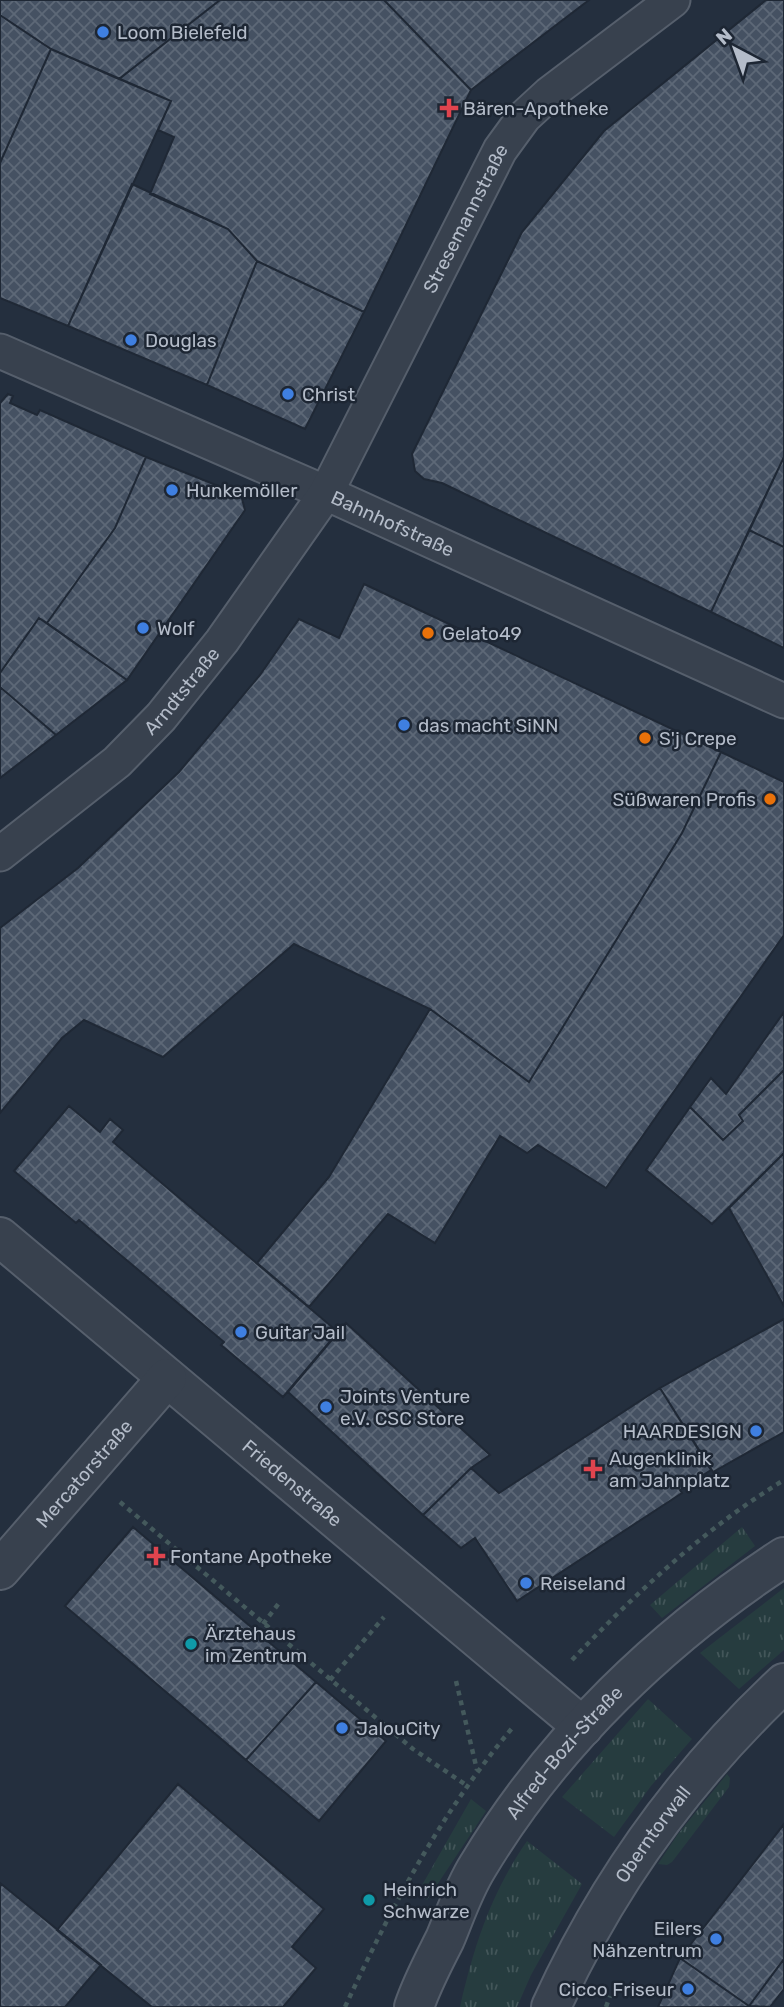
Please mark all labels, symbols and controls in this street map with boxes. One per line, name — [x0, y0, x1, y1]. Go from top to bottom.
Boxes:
north arrow — [700, 14, 770, 84]
place label: Loom Bielefeld — [117, 21, 248, 44]
text: N — [711, 23, 737, 50]
marker: Loom Bielefeld — [95, 24, 111, 40]
place label: Bären-Apotheke — [463, 97, 609, 120]
marker: Bären-Apotheke — [441, 100, 457, 116]
street label: Stresemannstraße — [418, 139, 512, 297]
place label: Douglas — [145, 329, 217, 352]
marker: Douglas — [123, 332, 139, 348]
place label: Christ — [302, 383, 356, 406]
marker: Christ — [280, 386, 296, 402]
place label: Hunkemöller — [186, 479, 298, 502]
marker: Hunkemöller — [164, 482, 180, 498]
street label: Bahnhofstraße — [328, 485, 458, 561]
place label: Wolf — [157, 617, 195, 640]
marker: Wolf — [135, 620, 151, 636]
place label: Gelato49 — [442, 622, 522, 645]
marker: Gelato49 — [420, 625, 436, 641]
street label: Arndtstraße — [139, 642, 224, 739]
place label: das macht SiNN — [418, 714, 558, 737]
marker: das macht SiNN — [396, 717, 412, 733]
place label: S'j Crepe — [659, 727, 737, 750]
marker: S'j Crepe — [637, 730, 653, 746]
place label: Süßwaren Profis — [612, 788, 756, 811]
marker: Süßwaren Profis — [762, 791, 778, 807]
place label: Guitar Jail — [255, 1321, 345, 1344]
marker: Guitar Jail — [233, 1324, 249, 1340]
place label: Joints Venture e.V. CSC Store — [340, 1385, 470, 1430]
marker: Joints Venture e.V. CSC Store — [318, 1399, 334, 1415]
street label: Mercatorstraße — [31, 1415, 137, 1532]
place label: HAARDESIGN — [623, 1420, 742, 1443]
marker: HAARDESIGN — [748, 1423, 764, 1439]
street label: Friedenstraße — [238, 1434, 347, 1531]
place label: Augenklinik am Jahnplatz — [609, 1447, 730, 1492]
marker: Augenklinik am Jahnplatz — [583, 1459, 603, 1479]
place label: Fontane Apotheke — [170, 1545, 332, 1568]
marker: Fontane Apotheke — [148, 1548, 164, 1564]
place label: Reiseland — [540, 1572, 626, 1595]
marker: Reiseland — [518, 1575, 534, 1591]
place label: Ärztehaus im Zentrum — [205, 1622, 307, 1667]
marker: Ärztehaus im Zentrum — [183, 1636, 199, 1652]
street label: Alfred-Bozi-Straße — [501, 1681, 627, 1823]
place label: JalouCity — [356, 1717, 441, 1740]
marker: JalouCity — [334, 1720, 350, 1736]
street label: Oberntorwall — [610, 1781, 695, 1887]
place label: Heinrich Schwarze — [383, 1878, 470, 1923]
marker: Heinrich Schwarze — [361, 1892, 377, 1908]
place label: Eilers Nähzentrum — [592, 1917, 702, 1962]
marker: Eilers Nähzentrum — [708, 1931, 724, 1947]
place label: Cicco Friseur — [559, 1978, 675, 2001]
marker: Cicco Friseur — [680, 1981, 696, 1997]

